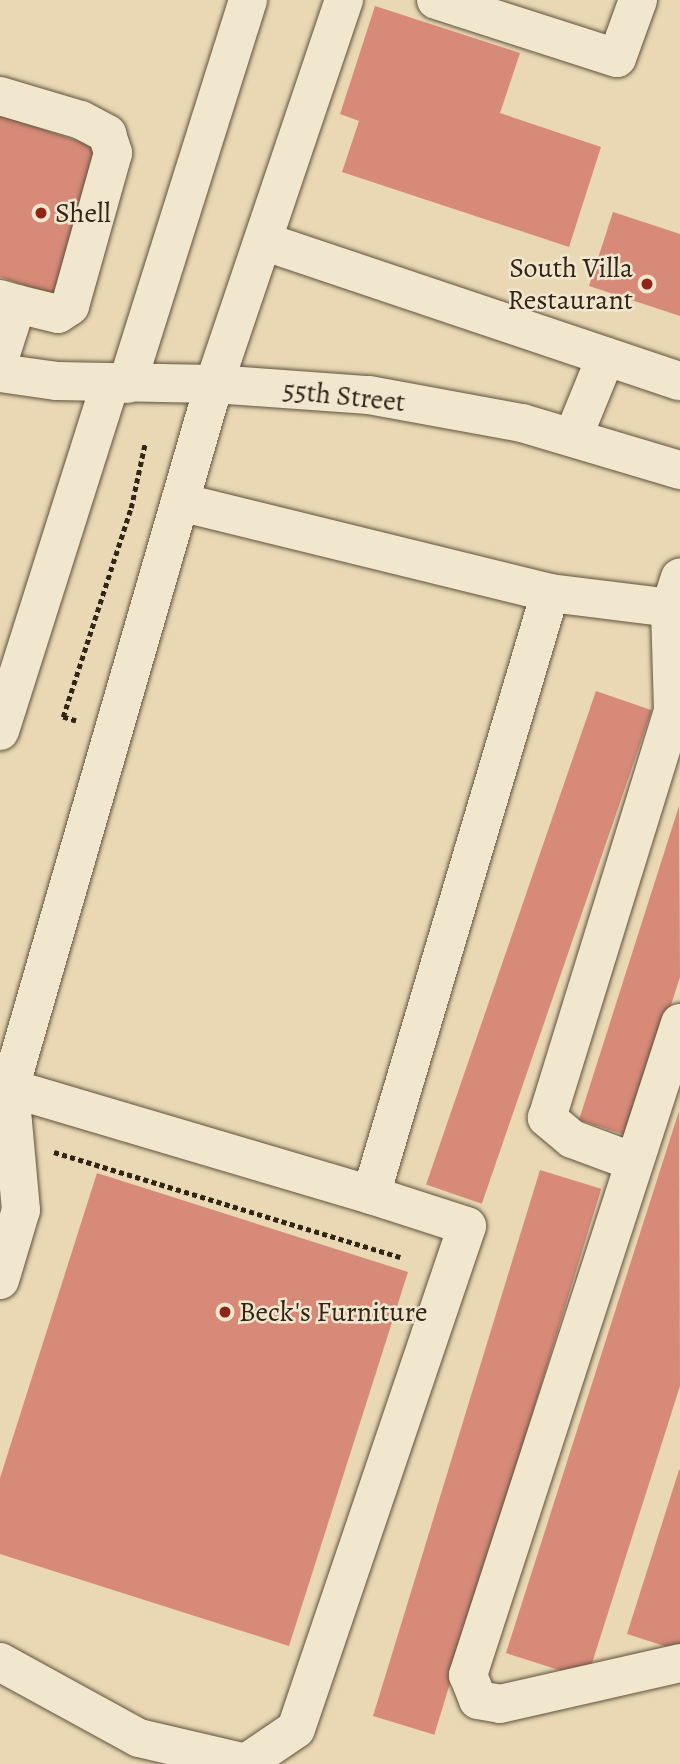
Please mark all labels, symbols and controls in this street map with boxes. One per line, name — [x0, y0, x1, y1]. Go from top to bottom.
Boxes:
place label: Shell — [55, 196, 111, 230]
marker: Shell — [33, 205, 49, 221]
place label: South Villa Restaurant — [507, 251, 633, 317]
marker: South Villa Restaurant — [639, 276, 655, 292]
street label: 55th Street — [281, 373, 407, 419]
place label: Beck's Furniture — [239, 1295, 427, 1329]
marker: Beck's Furniture — [217, 1304, 233, 1320]

